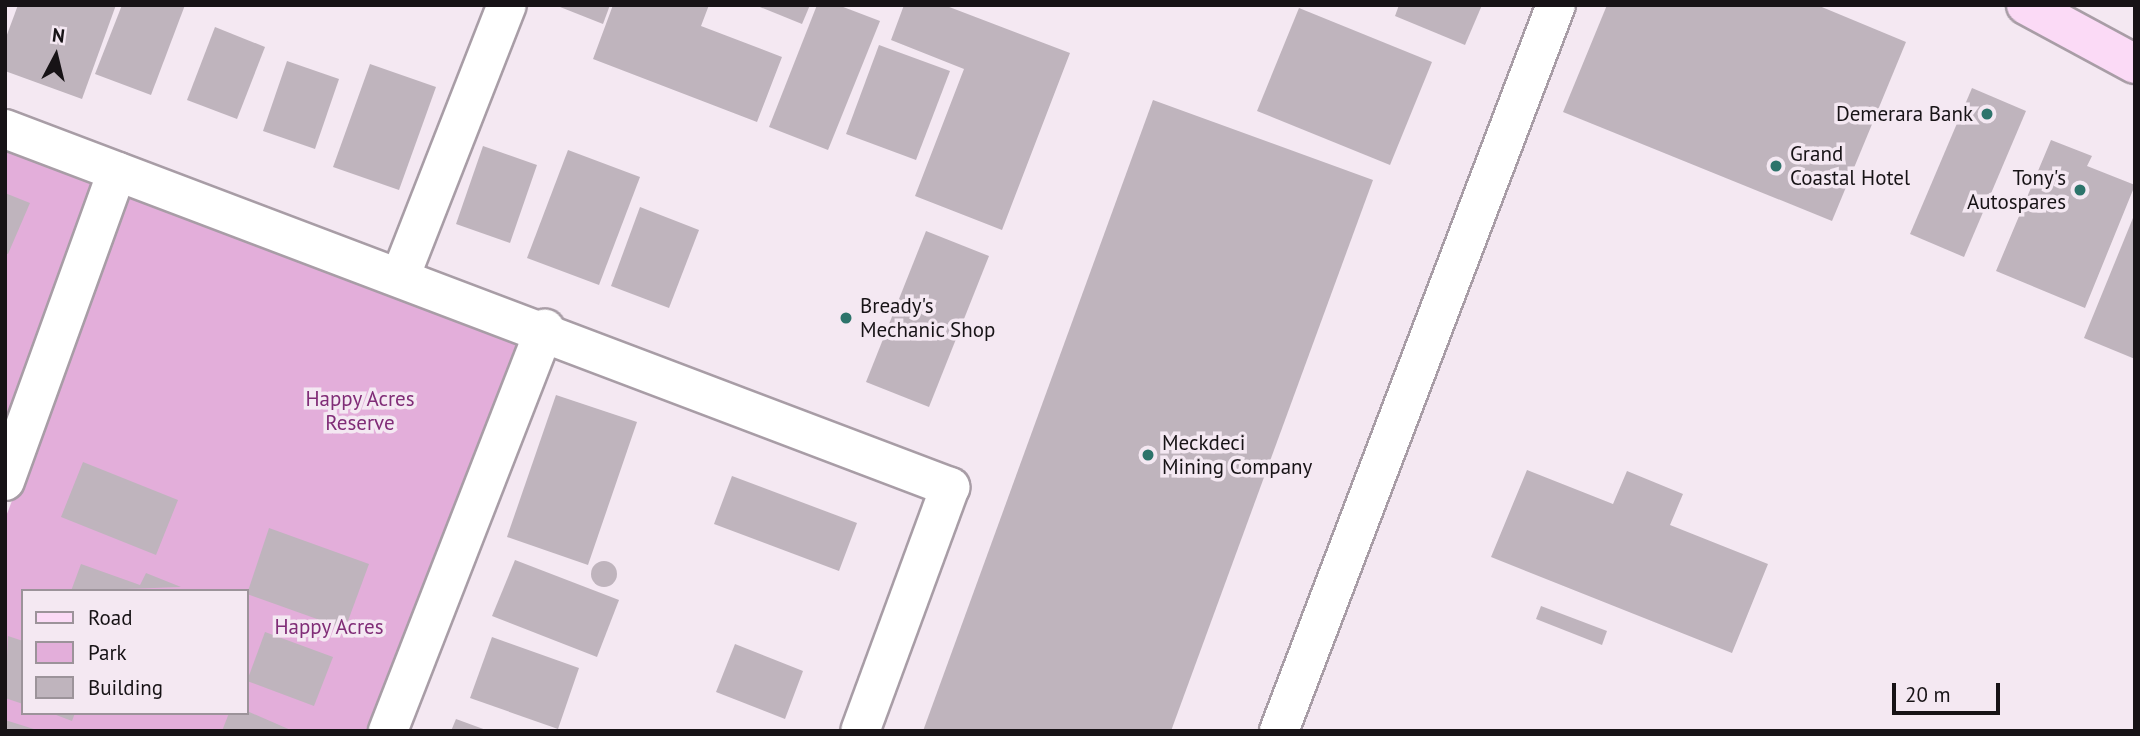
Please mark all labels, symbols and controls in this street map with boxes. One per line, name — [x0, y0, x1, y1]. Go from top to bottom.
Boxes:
north arrow — [21, 21, 91, 91]
text: N — [51, 22, 66, 48]
place label: Demerara Bank — [1836, 101, 1973, 127]
marker: Demerara Bank — [1979, 106, 1995, 122]
place label: Grand Coastal Hotel — [1790, 141, 1910, 191]
marker: Grand Coastal Hotel — [1768, 158, 1784, 174]
place label: Tony's Autospares — [1967, 165, 2066, 215]
marker: Tony's Autospares — [2072, 182, 2088, 198]
place label: Bready's Mechanic Shop — [860, 293, 996, 343]
marker: Bready's Mechanic Shop — [838, 310, 854, 326]
park label: Happy Acres Reserve — [305, 386, 415, 436]
place label: Meckdeci Mining Company — [1162, 430, 1312, 480]
marker: Meckdeci Mining Company — [1140, 447, 1156, 463]
legend — [21, 589, 248, 715]
text: Road — [88, 604, 132, 631]
park label: Happy Acres — [274, 614, 384, 640]
text: Park — [88, 639, 127, 666]
scale bar — [1895, 670, 2004, 714]
text: Building — [88, 674, 163, 701]
text: 20 m — [1905, 681, 1951, 708]

